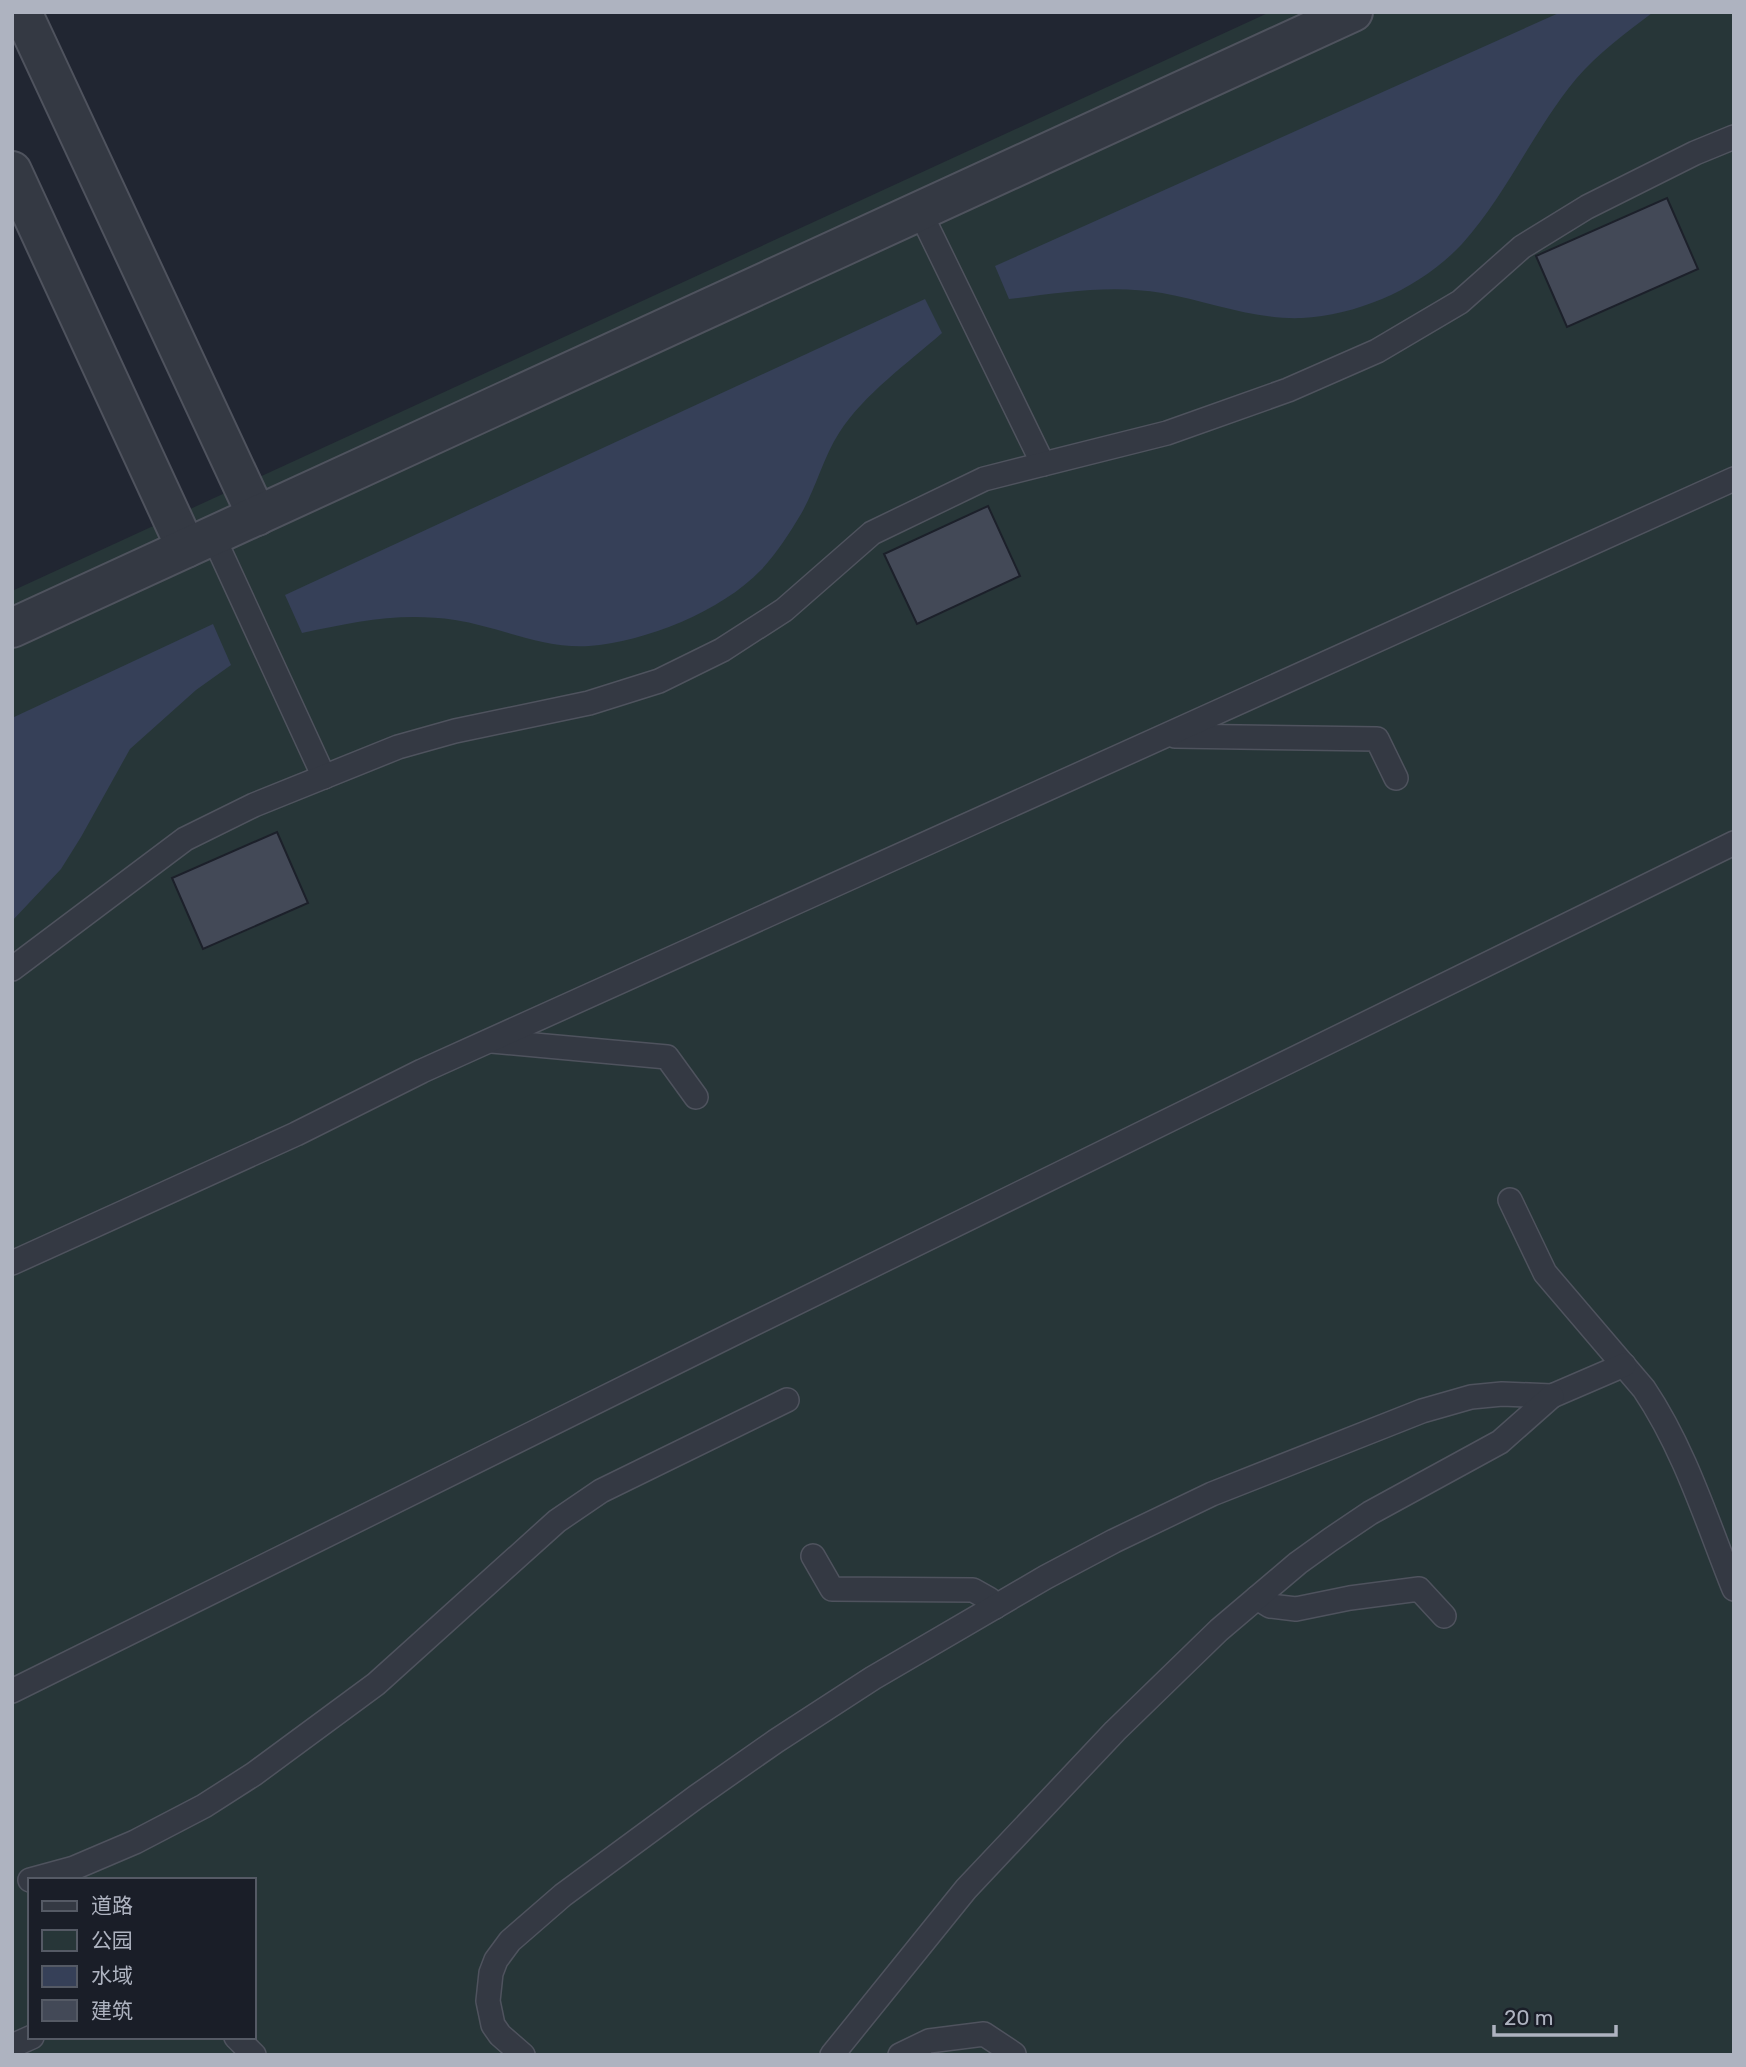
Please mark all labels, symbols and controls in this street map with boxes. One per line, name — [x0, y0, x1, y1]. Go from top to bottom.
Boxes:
legend — [28, 1878, 256, 2039]
text: 道路 — [91, 1893, 133, 1918]
text: 公园 — [91, 1928, 133, 1953]
text: 水域 — [91, 1963, 133, 1988]
scale bar — [1494, 1994, 1616, 2038]
text: 建筑 — [91, 1998, 133, 2023]
text: 20 m — [1504, 2005, 1553, 2030]

